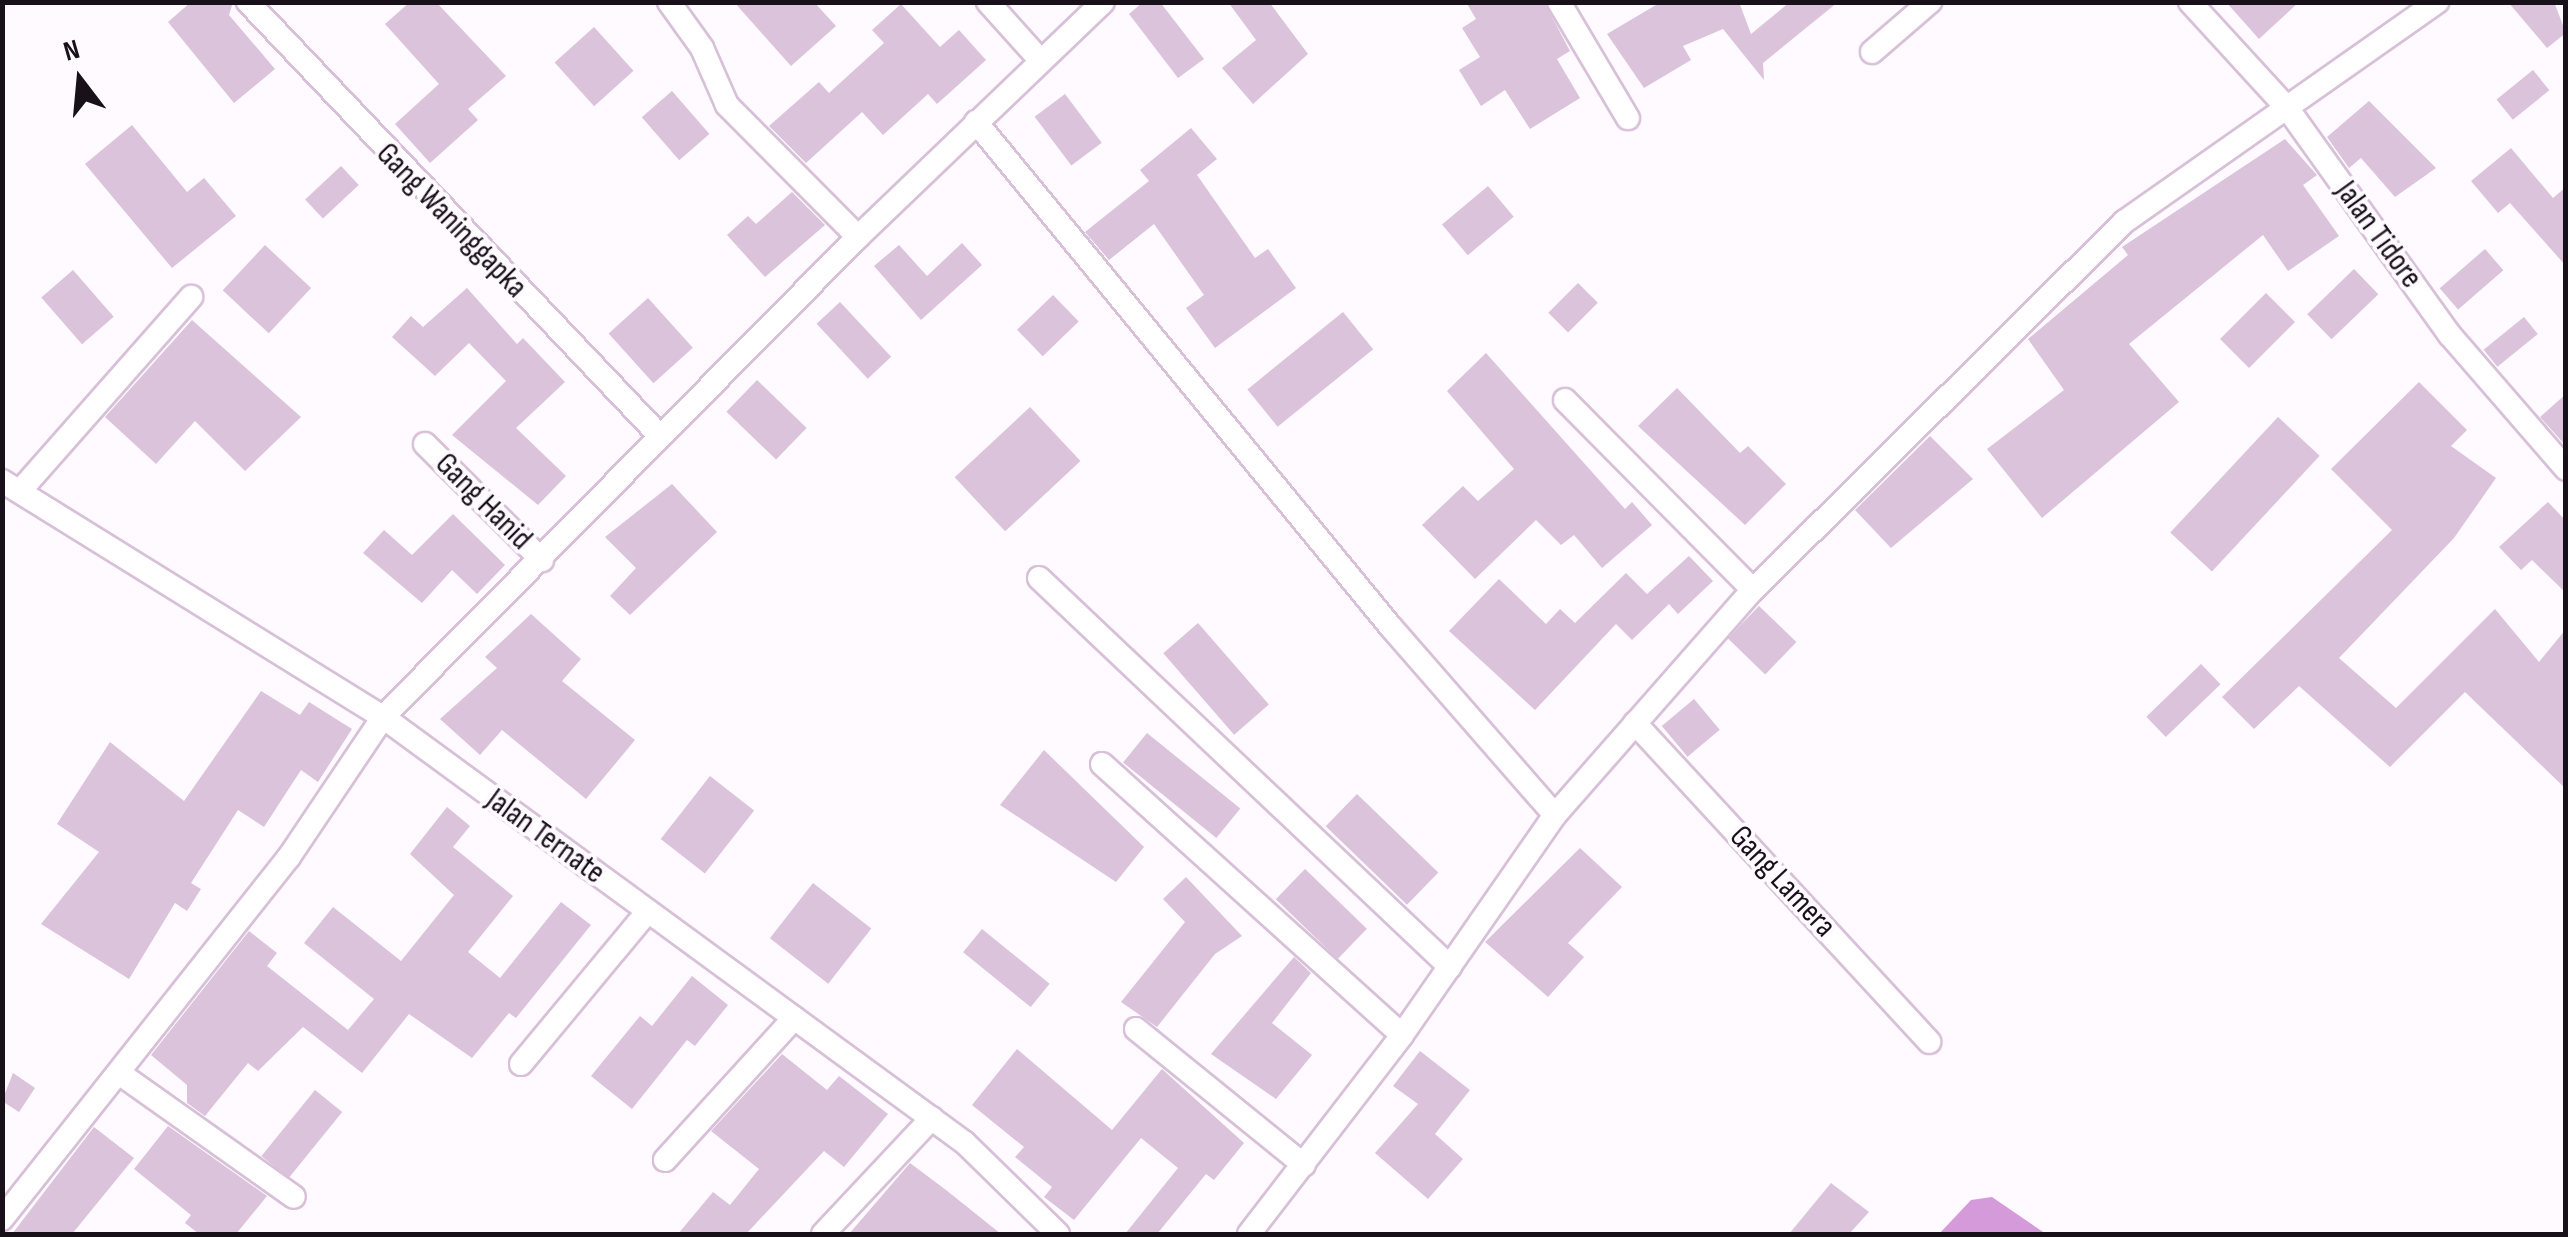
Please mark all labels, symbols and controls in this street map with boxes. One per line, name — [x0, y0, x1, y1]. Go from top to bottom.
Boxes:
north arrow — [30, 30, 130, 130]
text: N — [60, 33, 83, 69]
street label: Gang Waninggapka — [368, 136, 534, 306]
street label: Jalan Tidore — [2326, 174, 2430, 296]
street label: Gang Hanid — [427, 446, 539, 558]
street label: Jalan Ternate — [478, 781, 612, 893]
street label: Gang Lamera — [1721, 818, 1843, 946]

